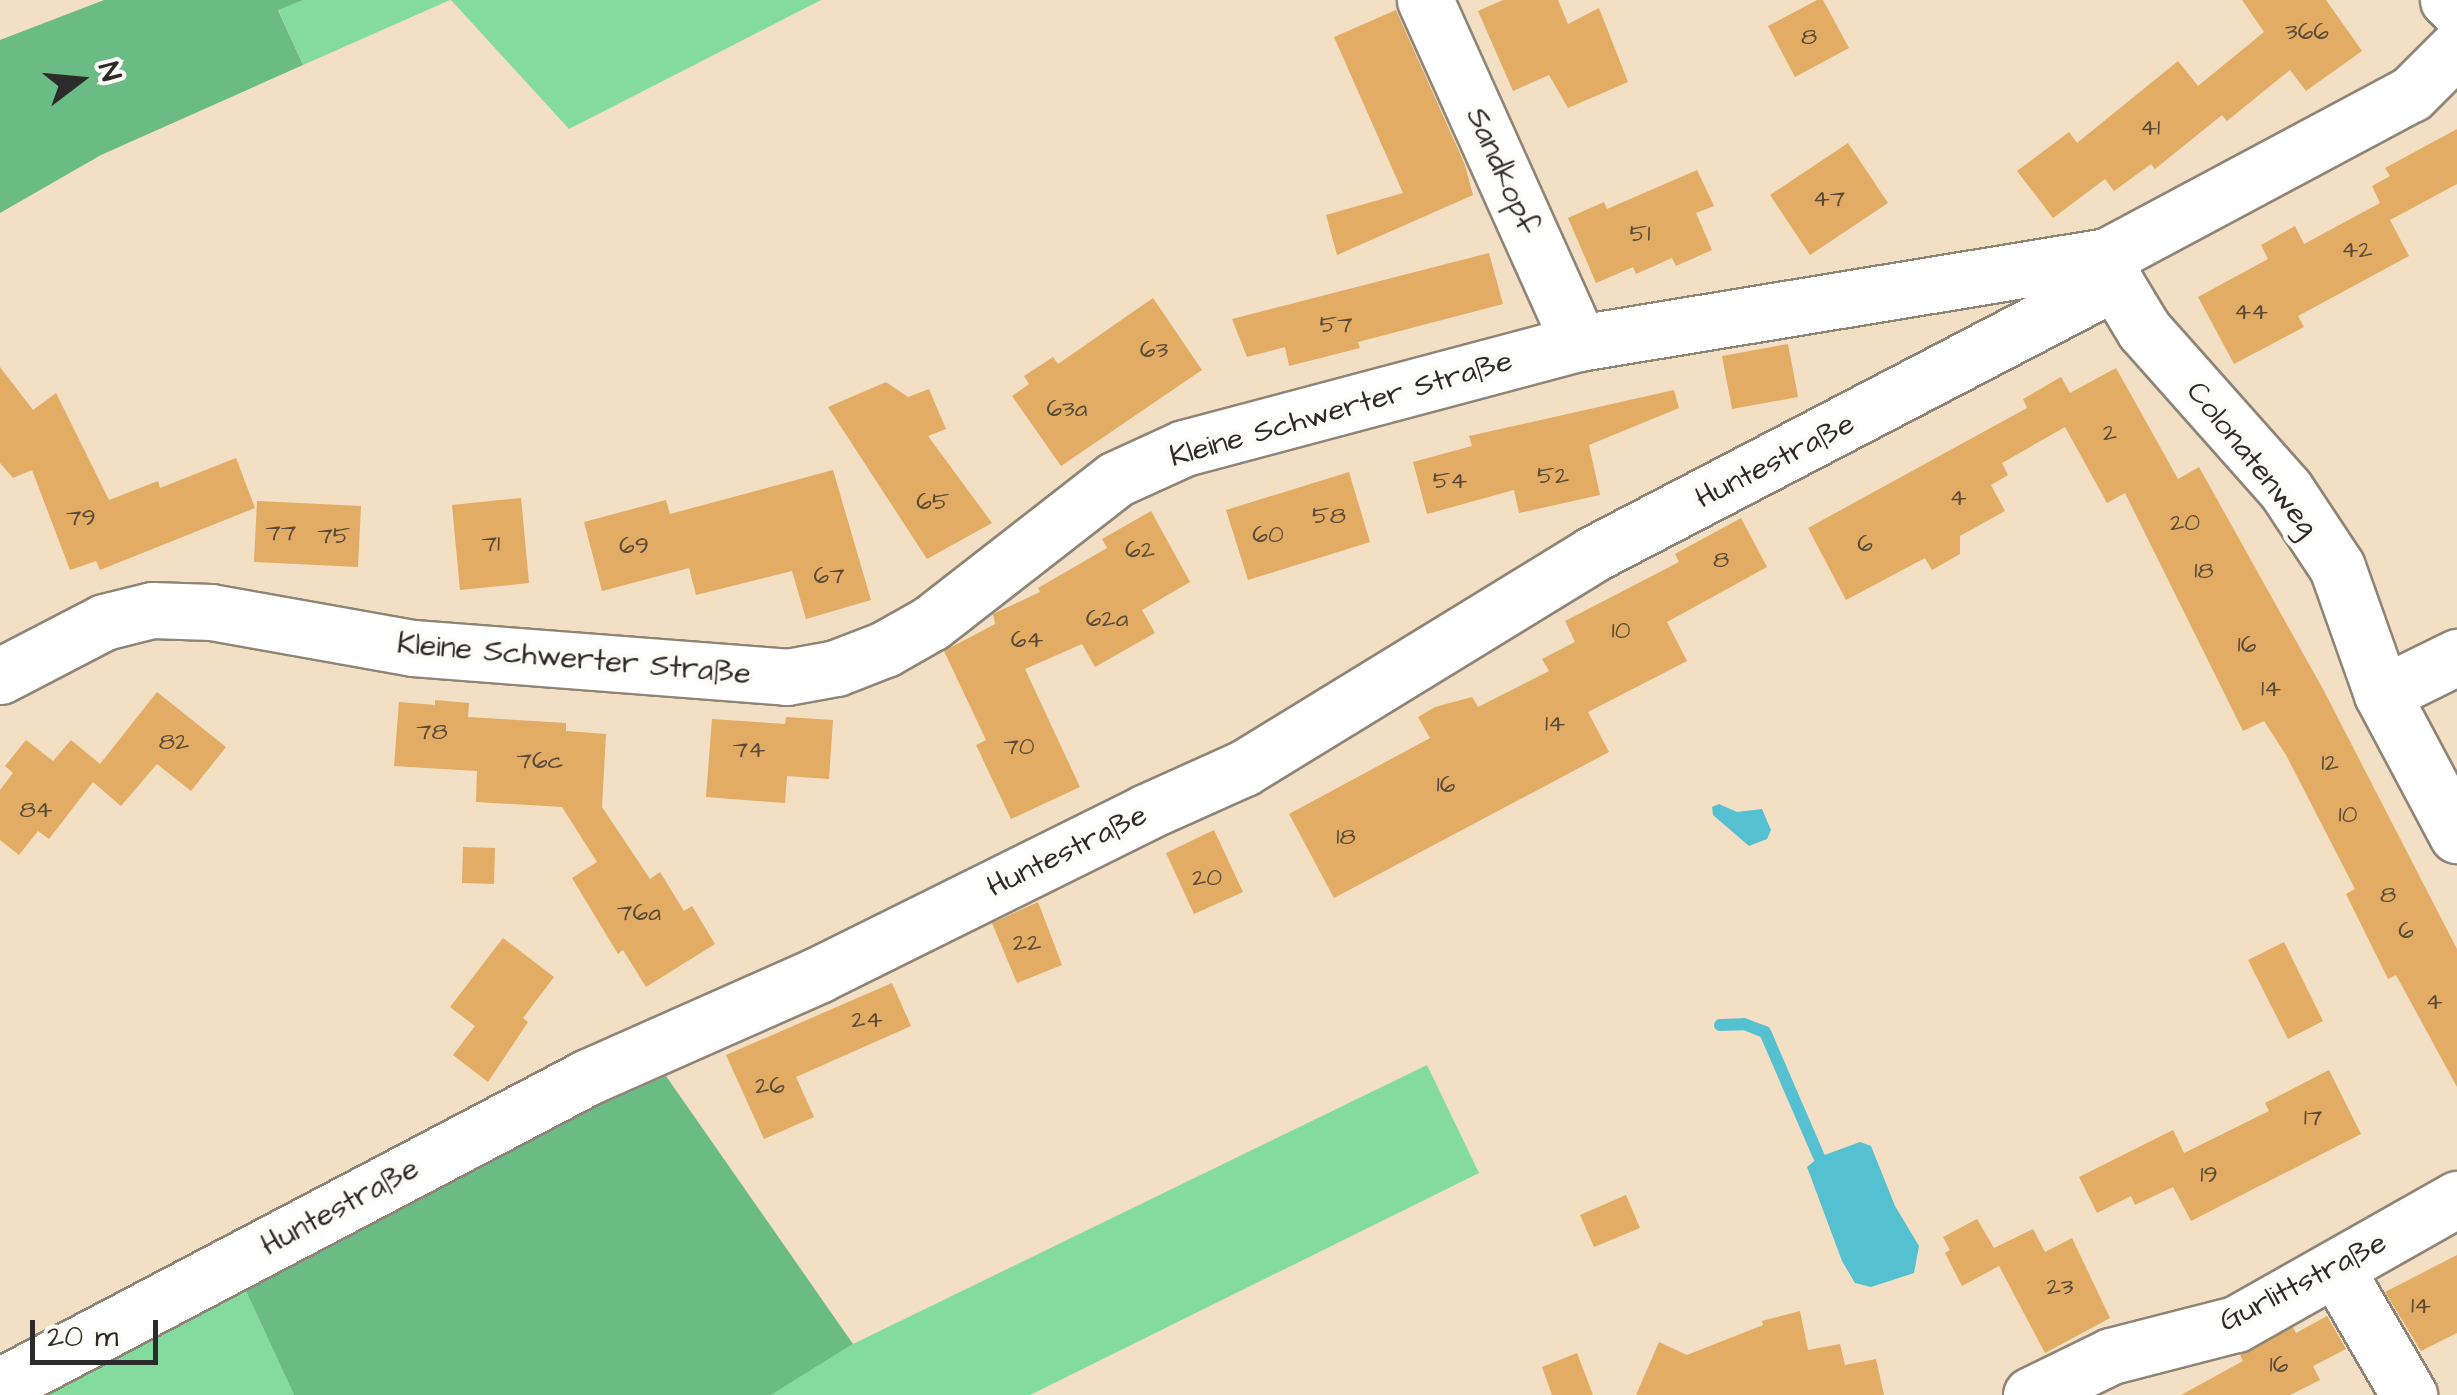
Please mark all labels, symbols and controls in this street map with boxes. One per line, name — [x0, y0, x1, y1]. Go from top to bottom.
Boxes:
house number: 366 — [2285, 17, 2329, 47]
house number: 8 — [1801, 22, 1817, 52]
north arrow — [30, 30, 130, 130]
text: N — [88, 58, 130, 85]
street label: Sandkopf — [1458, 102, 1546, 240]
house number: 41 — [2140, 113, 2160, 143]
house number: 47 — [1813, 184, 1845, 214]
house number: 51 — [1630, 219, 1650, 249]
house number: 42 — [2341, 235, 2373, 265]
house number: 44 — [2234, 297, 2268, 327]
house number: 57 — [1319, 310, 1353, 340]
house number: 63 — [1140, 335, 1168, 365]
street label: Kleine Schwerter Straße — [1166, 343, 1516, 475]
street label: Colonatenweg — [2178, 374, 2326, 544]
house number: 63a — [1046, 394, 1088, 424]
street label: Huntestraße — [1690, 406, 1860, 516]
house number: 2 — [2103, 418, 2117, 448]
house number: 52 — [1537, 461, 1569, 491]
house number: 54 — [1433, 466, 1467, 496]
house number: 4 — [1949, 483, 1967, 513]
house number: 65 — [916, 487, 950, 517]
house number: 58 — [1312, 501, 1346, 531]
house number: 79 — [66, 503, 96, 533]
house number: 20 — [2170, 508, 2200, 538]
house number: 77 — [266, 518, 296, 548]
house number: 60 — [1252, 520, 1284, 550]
house number: 75 — [317, 521, 351, 551]
house number: 71 — [482, 529, 500, 559]
house number: 6 — [1857, 529, 1873, 559]
house number: 69 — [619, 531, 649, 561]
house number: 62 — [1125, 535, 1155, 565]
house number: 8 — [1713, 545, 1729, 575]
house number: 18 — [2194, 556, 2214, 586]
house number: 67 — [813, 561, 845, 591]
house number: 62a — [1086, 604, 1128, 634]
house number: 10 — [1612, 616, 1630, 646]
house number: 64 — [1011, 625, 1043, 655]
street label: Kleine Schwerter Straße — [396, 626, 752, 692]
house number: 16 — [2238, 630, 2256, 660]
house number: 14 — [2261, 674, 2281, 704]
house number: 14 — [1545, 709, 1565, 739]
house number: 78 — [416, 717, 448, 747]
house number: 82 — [159, 727, 189, 757]
house number: 70 — [1003, 732, 1035, 762]
house number: 74 — [733, 735, 765, 765]
house number: 76c — [517, 746, 563, 776]
house number: 12 — [2321, 748, 2339, 778]
house number: 16 — [1437, 770, 1455, 800]
house number: 84 — [19, 795, 53, 825]
street label: Huntestraße — [981, 797, 1153, 905]
house number: 10 — [2339, 800, 2357, 830]
house number: 18 — [1336, 822, 1356, 852]
house number: 20 — [1192, 863, 1222, 893]
house number: 8 — [2380, 880, 2396, 910]
house number: 76a — [617, 898, 661, 928]
house number: 6 — [2398, 916, 2414, 946]
house number: 22 — [1013, 928, 1041, 958]
house number: 4 — [2425, 987, 2443, 1017]
house number: 24 — [851, 1005, 883, 1035]
house number: 26 — [755, 1071, 785, 1101]
house number: 17 — [2304, 1103, 2322, 1133]
street label: Huntestraße — [255, 1150, 425, 1264]
house number: 19 — [2200, 1160, 2218, 1190]
street label: Gurlittstraße — [2213, 1225, 2393, 1339]
house number: 23 — [2046, 1272, 2074, 1302]
house number: 14 — [2411, 1291, 2431, 1321]
scale bar — [35, 1300, 162, 1362]
text: 20 m — [47, 1316, 118, 1358]
house number: 16 — [2270, 1350, 2288, 1380]

